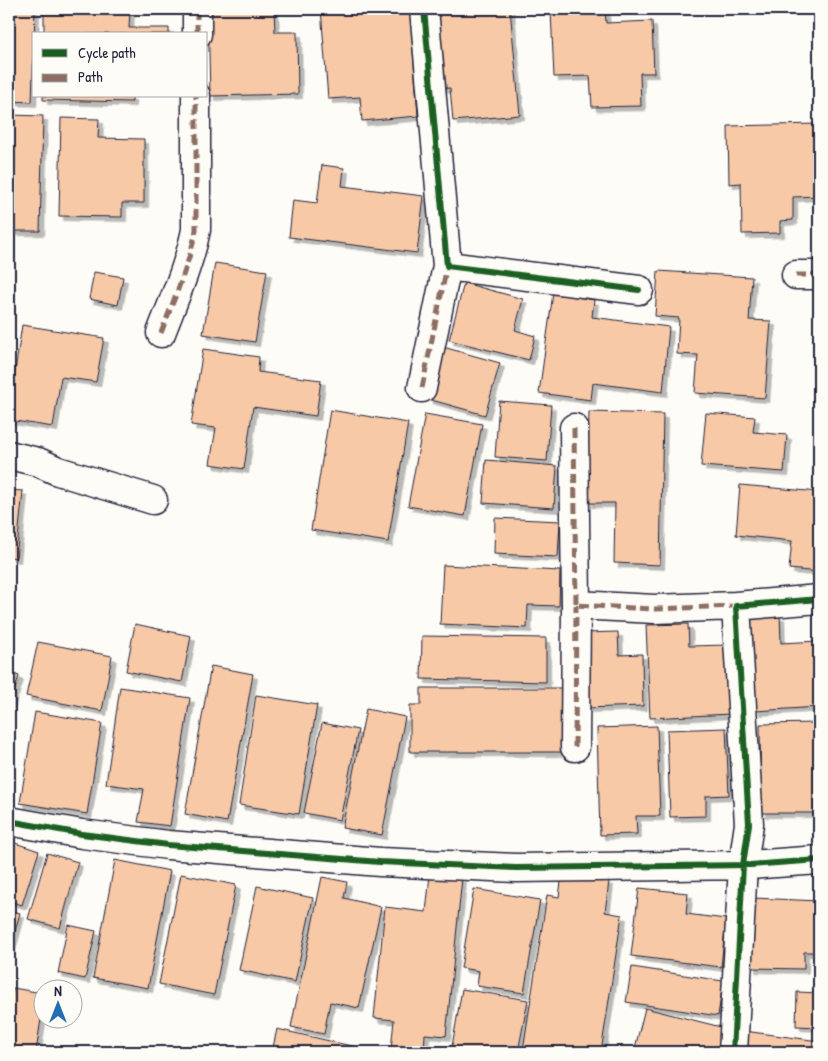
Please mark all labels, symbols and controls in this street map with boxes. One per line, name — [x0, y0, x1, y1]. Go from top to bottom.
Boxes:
legend — [32, 32, 208, 98]
text: Cycle path — [78, 42, 136, 63]
text: Path — [78, 66, 103, 87]
north arrow — [32, 978, 82, 1028]
text: N — [54, 981, 62, 1000]

